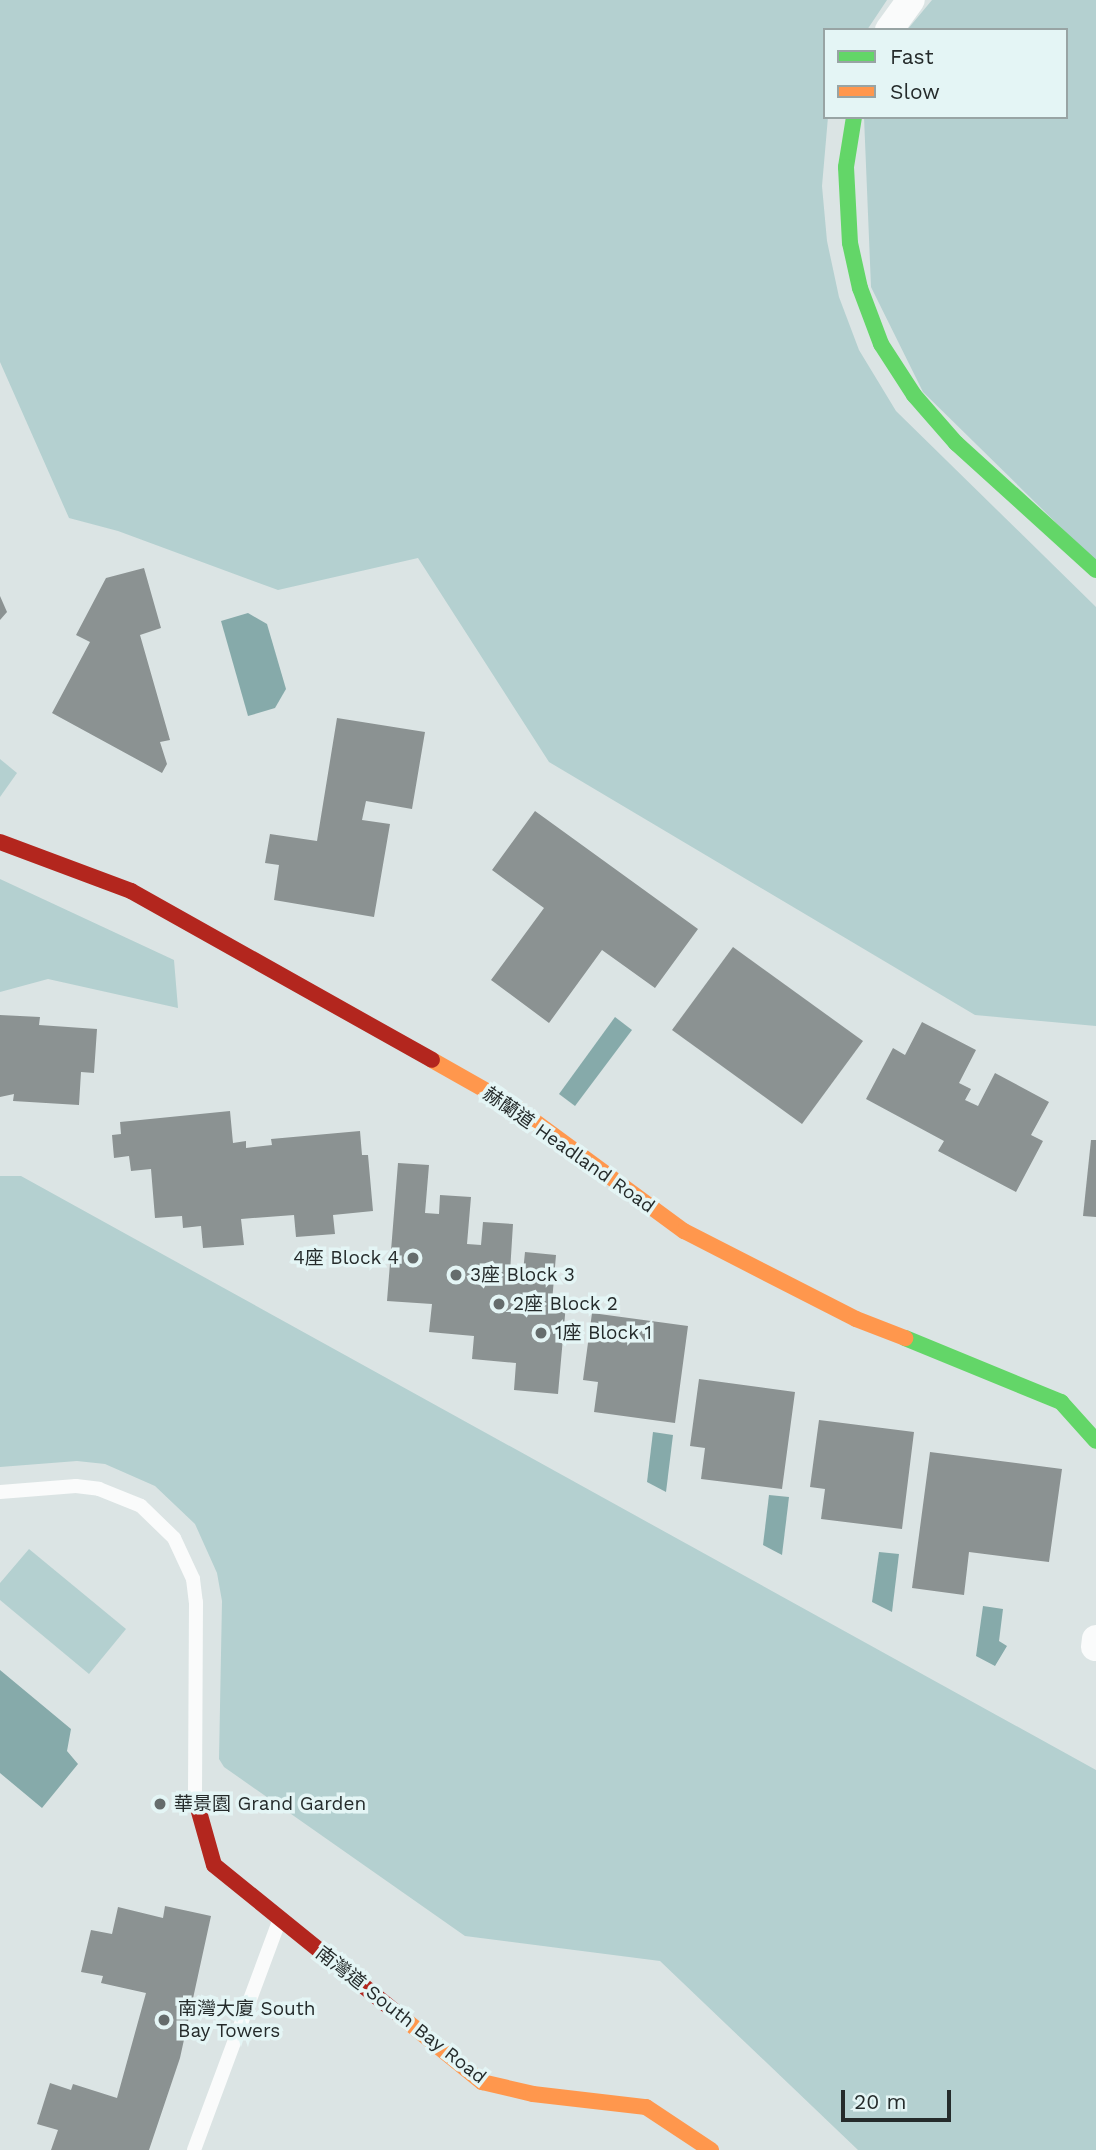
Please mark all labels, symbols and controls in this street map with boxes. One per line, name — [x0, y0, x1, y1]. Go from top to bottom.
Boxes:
legend — [823, 28, 1068, 119]
text: Fast — [890, 44, 934, 69]
text: Slow — [890, 79, 940, 104]
street label: 赫蘭道 Headland Road — [479, 1082, 659, 1218]
place label: 4座 Block 4 — [293, 1247, 399, 1269]
marker: 4座 Block 4 — [405, 1250, 421, 1266]
place label: 3座 Block 3 — [470, 1264, 575, 1286]
marker: 3座 Block 3 — [448, 1267, 464, 1283]
place label: 2座 Block 2 — [513, 1293, 618, 1315]
marker: 2座 Block 2 — [491, 1296, 507, 1312]
place label: 1座 Block 1 — [555, 1322, 653, 1344]
marker: 1座 Block 1 — [533, 1325, 549, 1341]
place label: 華景園 Grand Garden — [174, 1793, 366, 1815]
marker: 華景園 Grand Garden — [152, 1796, 168, 1812]
street label: 南灣道 South Bay Road — [311, 1941, 491, 2089]
place label: 南灣大廈 South Bay Towers — [178, 1998, 316, 2042]
marker: 南灣大廈 South Bay Towers — [156, 2012, 172, 2028]
scale bar — [844, 2076, 954, 2120]
text: 20 m — [854, 2089, 906, 2114]

